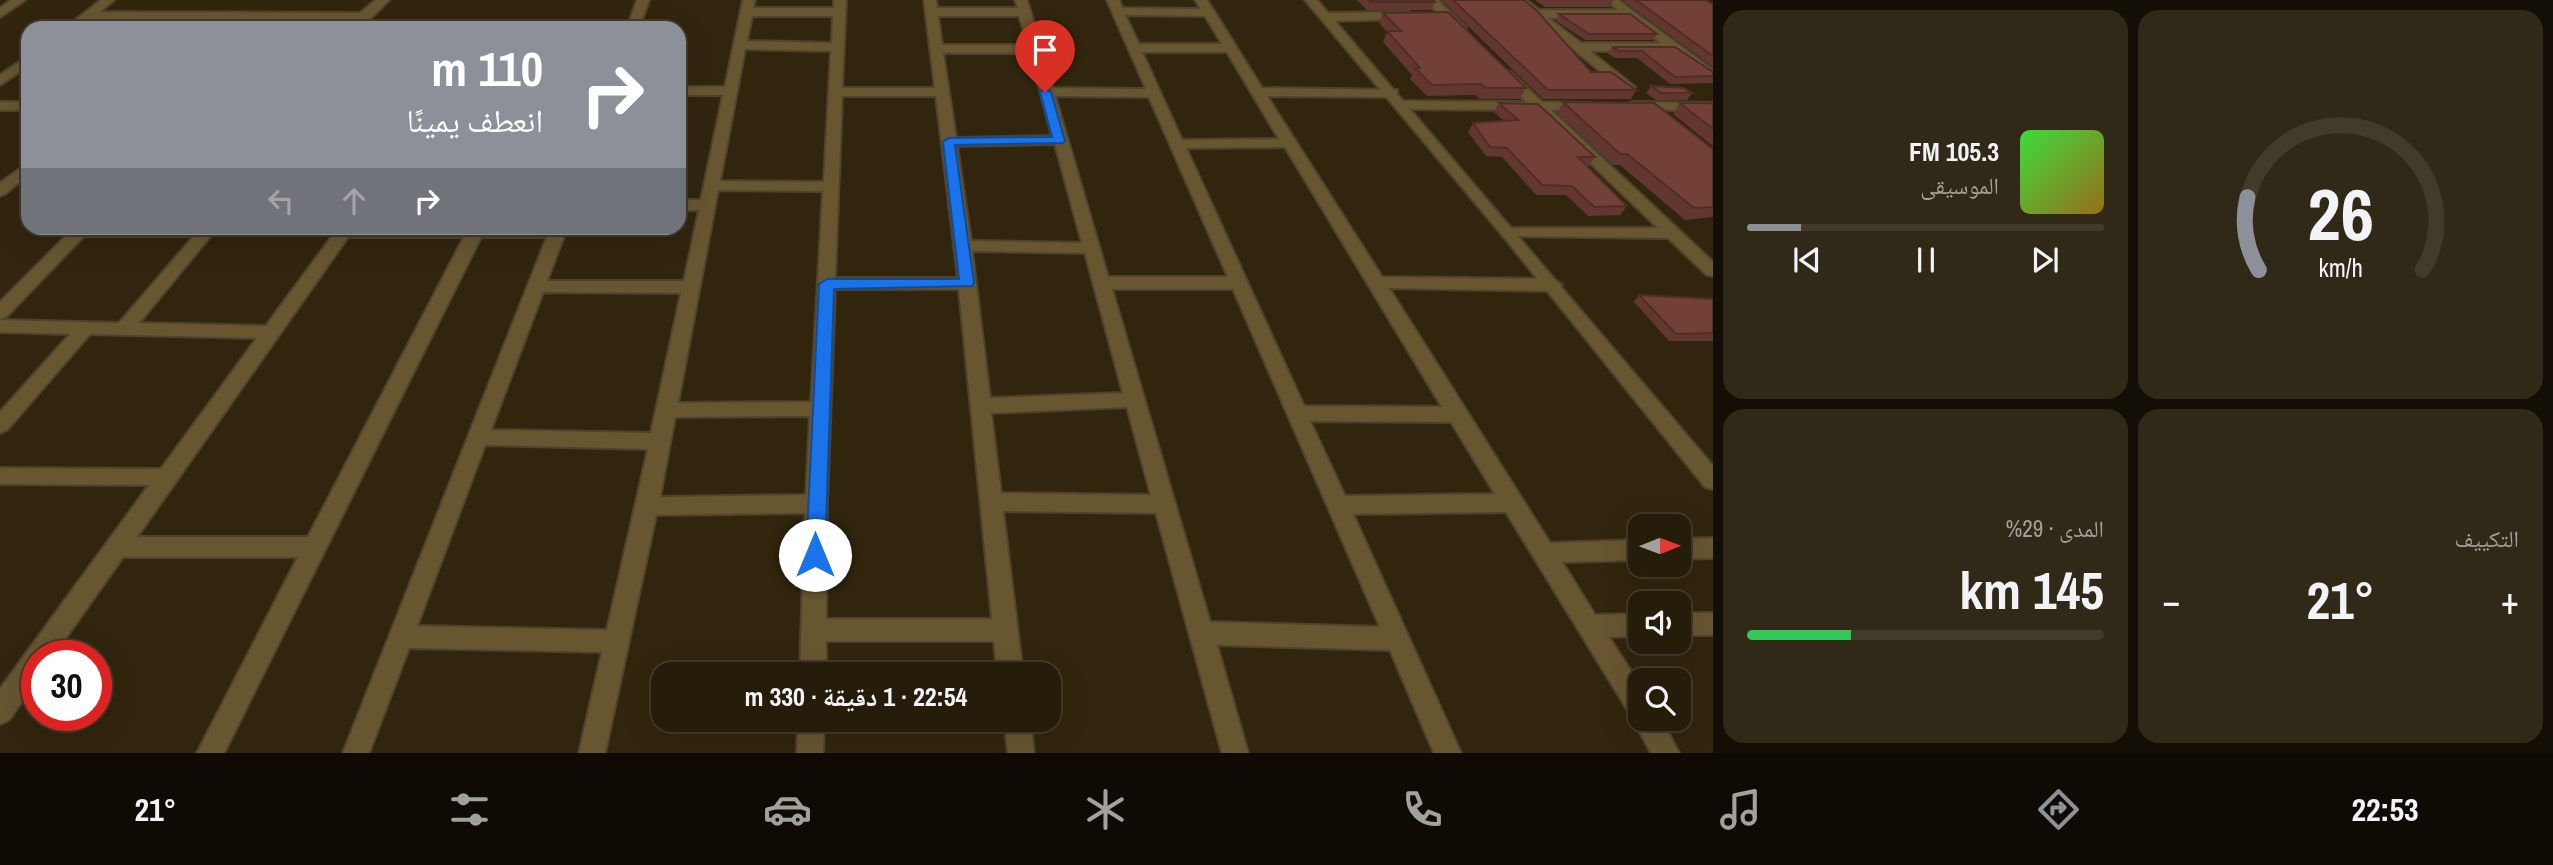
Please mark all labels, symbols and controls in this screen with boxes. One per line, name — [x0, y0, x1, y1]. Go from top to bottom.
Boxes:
pin — [1015, 20, 1075, 92]
icon: arrive — [1026, 31, 1064, 69]
text: 110 m — [431, 35, 543, 101]
icon: right — [567, 49, 658, 140]
text: انعطف يمينًا — [407, 99, 543, 142]
text: 105.3 FM — [1909, 134, 1999, 169]
text: 26 — [2307, 166, 2374, 264]
text: الموسيقى — [1920, 170, 1999, 201]
icon: left — [262, 182, 300, 220]
icon: ahead — [335, 182, 373, 220]
icon: right — [408, 182, 446, 220]
icon: previous — [1788, 241, 1826, 279]
icon: pause — [1907, 241, 1945, 279]
icon: next — [2026, 241, 2064, 279]
text: km/h — [2318, 251, 2363, 285]
text: المدى · 29% — [2006, 513, 2104, 544]
north arrow — [1628, 514, 1690, 578]
map controls — [1628, 514, 1691, 731]
position arrow — [778, 518, 852, 592]
text: التكييف — [2454, 523, 2519, 554]
text: 145 km — [1959, 555, 2104, 625]
text: 21° — [2306, 565, 2375, 635]
text: − — [2162, 575, 2180, 626]
text: + — [2501, 575, 2519, 626]
button: sound — [1628, 591, 1691, 654]
speed limit sign: 30 — [21, 640, 112, 731]
button: search — [1628, 668, 1691, 731]
text: 22:54 · 1 دقيقة · 330 m — [745, 679, 967, 714]
icon: filters — [445, 785, 494, 834]
icon: car — [763, 785, 812, 834]
icon: climate — [1081, 785, 1130, 834]
icon: phone — [1398, 785, 1447, 834]
icon: music — [1716, 785, 1765, 834]
icon: directions — [2034, 785, 2083, 834]
text: 21° — [134, 788, 176, 831]
text: 22:53 — [2352, 788, 2419, 831]

